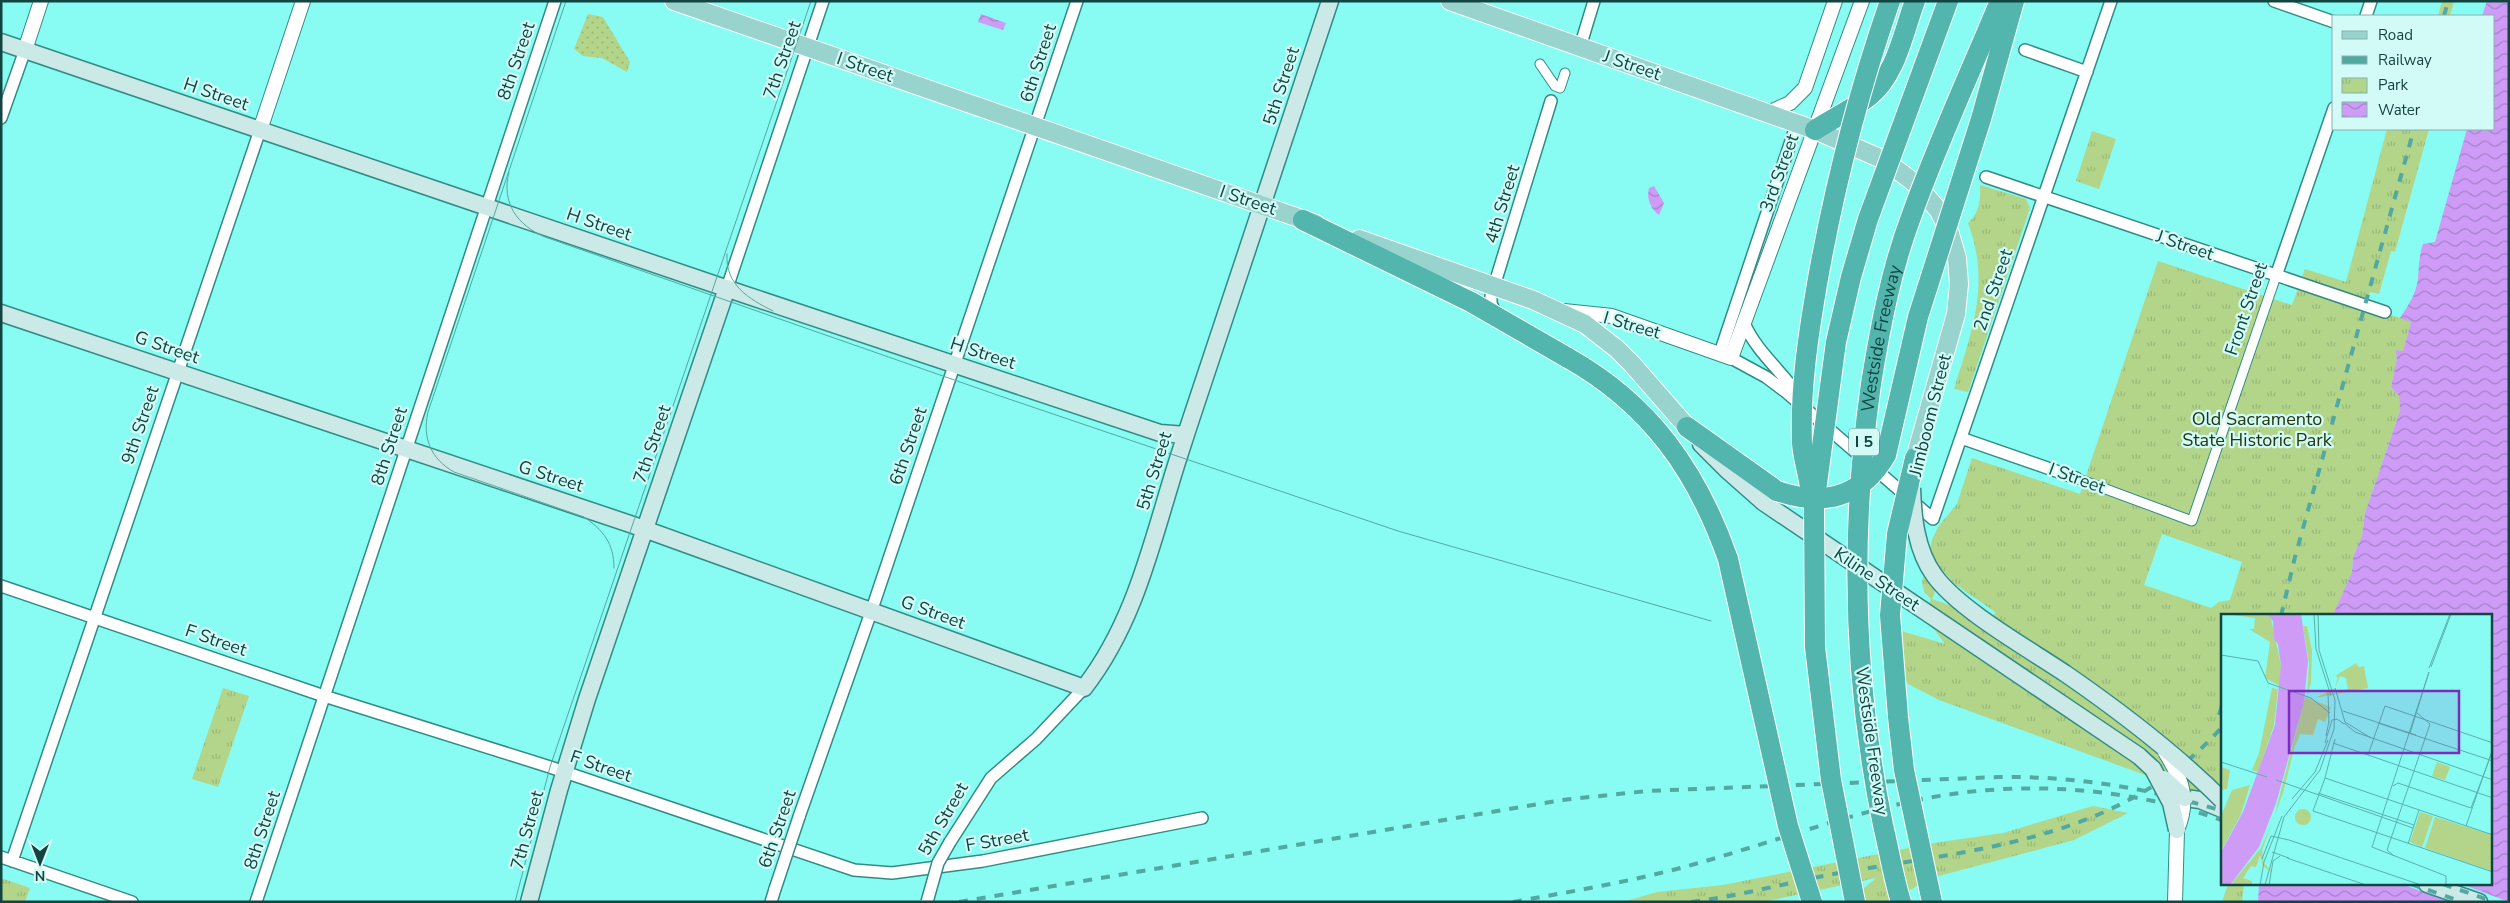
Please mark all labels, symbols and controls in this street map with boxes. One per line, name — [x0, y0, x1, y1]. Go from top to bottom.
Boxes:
legend — [2332, 15, 2495, 130]
street label: 7th Street — [757, 17, 807, 102]
street label: 8th Street — [491, 18, 541, 103]
street label: 6th Street — [1014, 20, 1062, 105]
text: Road — [2378, 25, 2413, 45]
street label: 5th Street — [1257, 43, 1305, 128]
street label: J Street — [1599, 44, 1665, 86]
street label: I Street — [834, 46, 897, 88]
text: Railway — [2378, 50, 2432, 70]
street label: H Street — [180, 72, 252, 117]
text: Park — [2378, 75, 2408, 95]
text: Water — [2378, 100, 2421, 120]
street label: 3rd Street — [1754, 130, 1804, 215]
street label: 4th Street — [1479, 161, 1526, 246]
street label: I Street — [1217, 179, 1280, 221]
street label: H Street — [563, 202, 635, 247]
street label: J Street — [2152, 224, 2218, 266]
street label: 2nd Street — [1968, 245, 2018, 334]
street label: Front Street — [2219, 259, 2273, 358]
street label: Westside Freeway — [1855, 261, 1907, 414]
street label: I Street — [1601, 305, 1664, 345]
street label: G Street — [132, 325, 203, 369]
street label: H Street — [947, 331, 1019, 375]
street label: Jimboom Street — [1903, 351, 1957, 480]
street label: 9th Street — [115, 382, 165, 467]
street label: 7th Street — [627, 401, 677, 486]
street label: 8th Street — [365, 403, 413, 488]
street label: 6th Street — [883, 403, 933, 488]
park label: Old Sacramento State Historic Park — [2182, 407, 2333, 452]
street label: 5th Street — [1131, 428, 1178, 513]
road number: I 5 — [1849, 428, 1879, 456]
street label: G Street — [516, 454, 587, 498]
street label: I Street — [2045, 457, 2109, 499]
street label: Kiline Street — [1829, 542, 1925, 617]
street label: G Street — [898, 589, 969, 635]
inset map — [2221, 614, 2492, 886]
street label: F Street — [182, 618, 251, 662]
street label: Westside Freeway — [1850, 665, 1894, 817]
street label: F Street — [567, 744, 636, 788]
street label: 5th Street — [912, 777, 974, 860]
street label: 6th Street — [752, 786, 802, 871]
street label: 8th Street — [238, 787, 286, 872]
street label: 7th Street — [505, 787, 549, 872]
street label: F Street — [964, 823, 1031, 857]
north arrow — [15, 838, 65, 888]
text: N — [35, 866, 45, 885]

